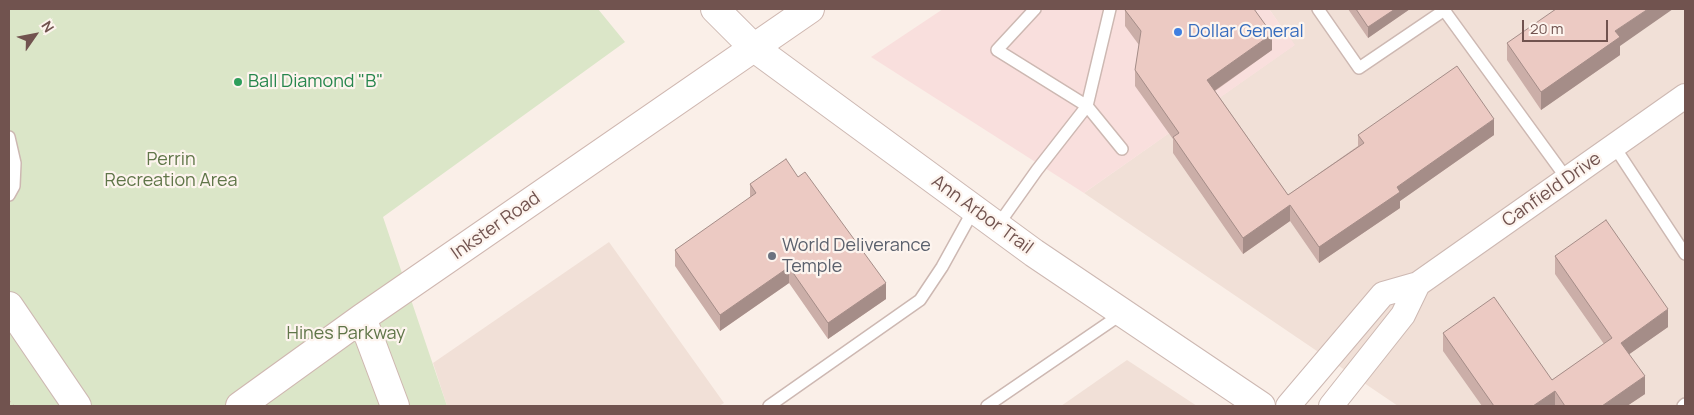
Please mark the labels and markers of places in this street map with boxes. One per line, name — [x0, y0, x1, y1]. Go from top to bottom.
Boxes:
place label: Dollar General — [1188, 21, 1304, 43]
marker: Dollar General — [1172, 26, 1184, 38]
place label: Ball Diamond "B" — [248, 71, 383, 93]
marker: Ball Diamond "B" — [232, 76, 244, 88]
place label: World Deliverance Temple — [782, 235, 931, 278]
marker: World Deliverance Temple — [766, 250, 778, 262]

